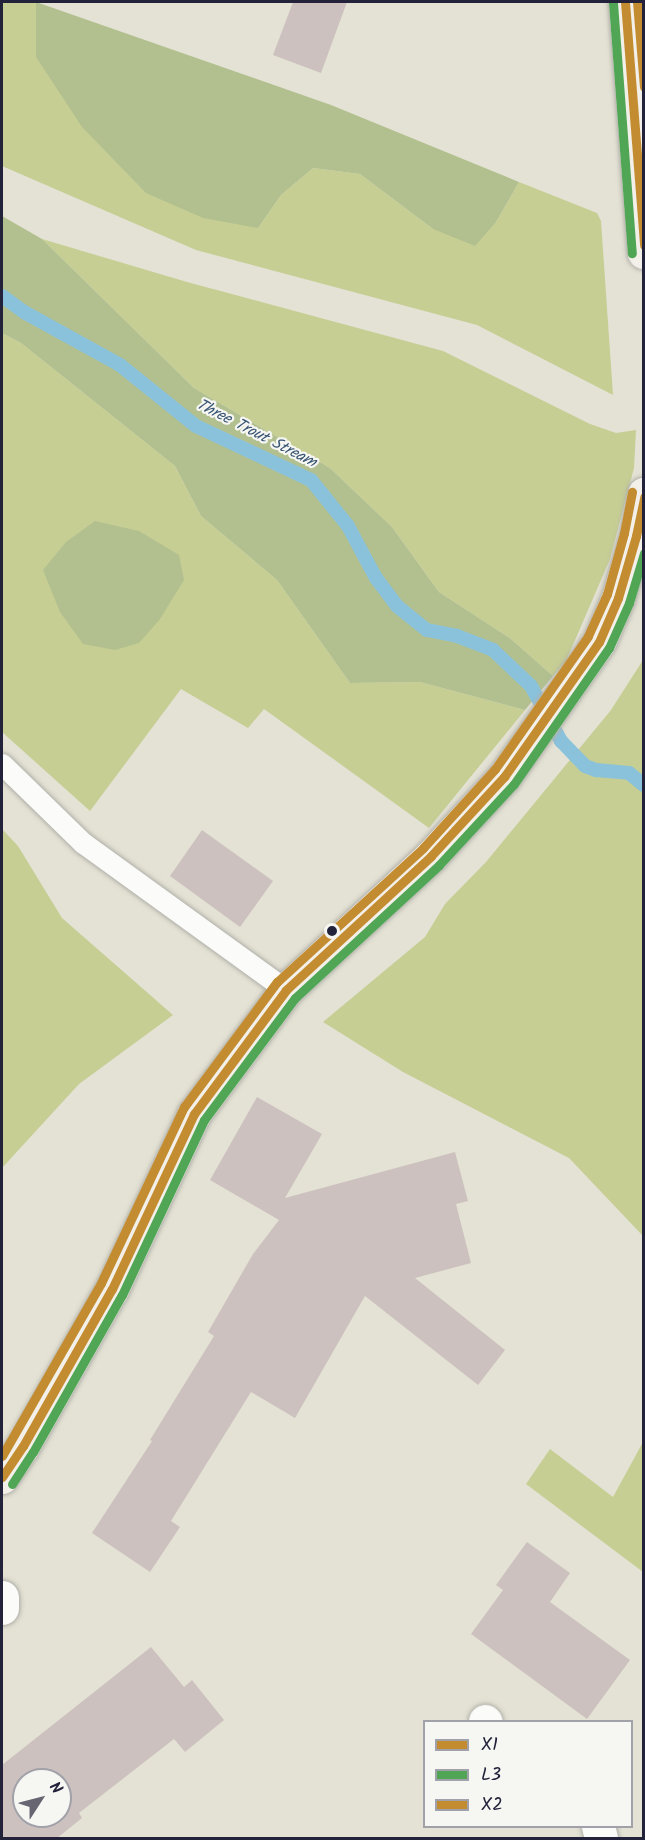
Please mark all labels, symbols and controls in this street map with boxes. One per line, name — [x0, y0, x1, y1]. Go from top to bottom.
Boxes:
water label: Three Trout Stream — [193, 395, 319, 473]
unlabelled marker — [326, 925, 338, 937]
legend — [423, 1720, 633, 1828]
text: X1 — [481, 1731, 498, 1760]
text: L3 — [481, 1761, 501, 1790]
north arrow — [12, 1768, 72, 1828]
text: N — [42, 1777, 68, 1800]
text: X2 — [481, 1791, 503, 1820]

